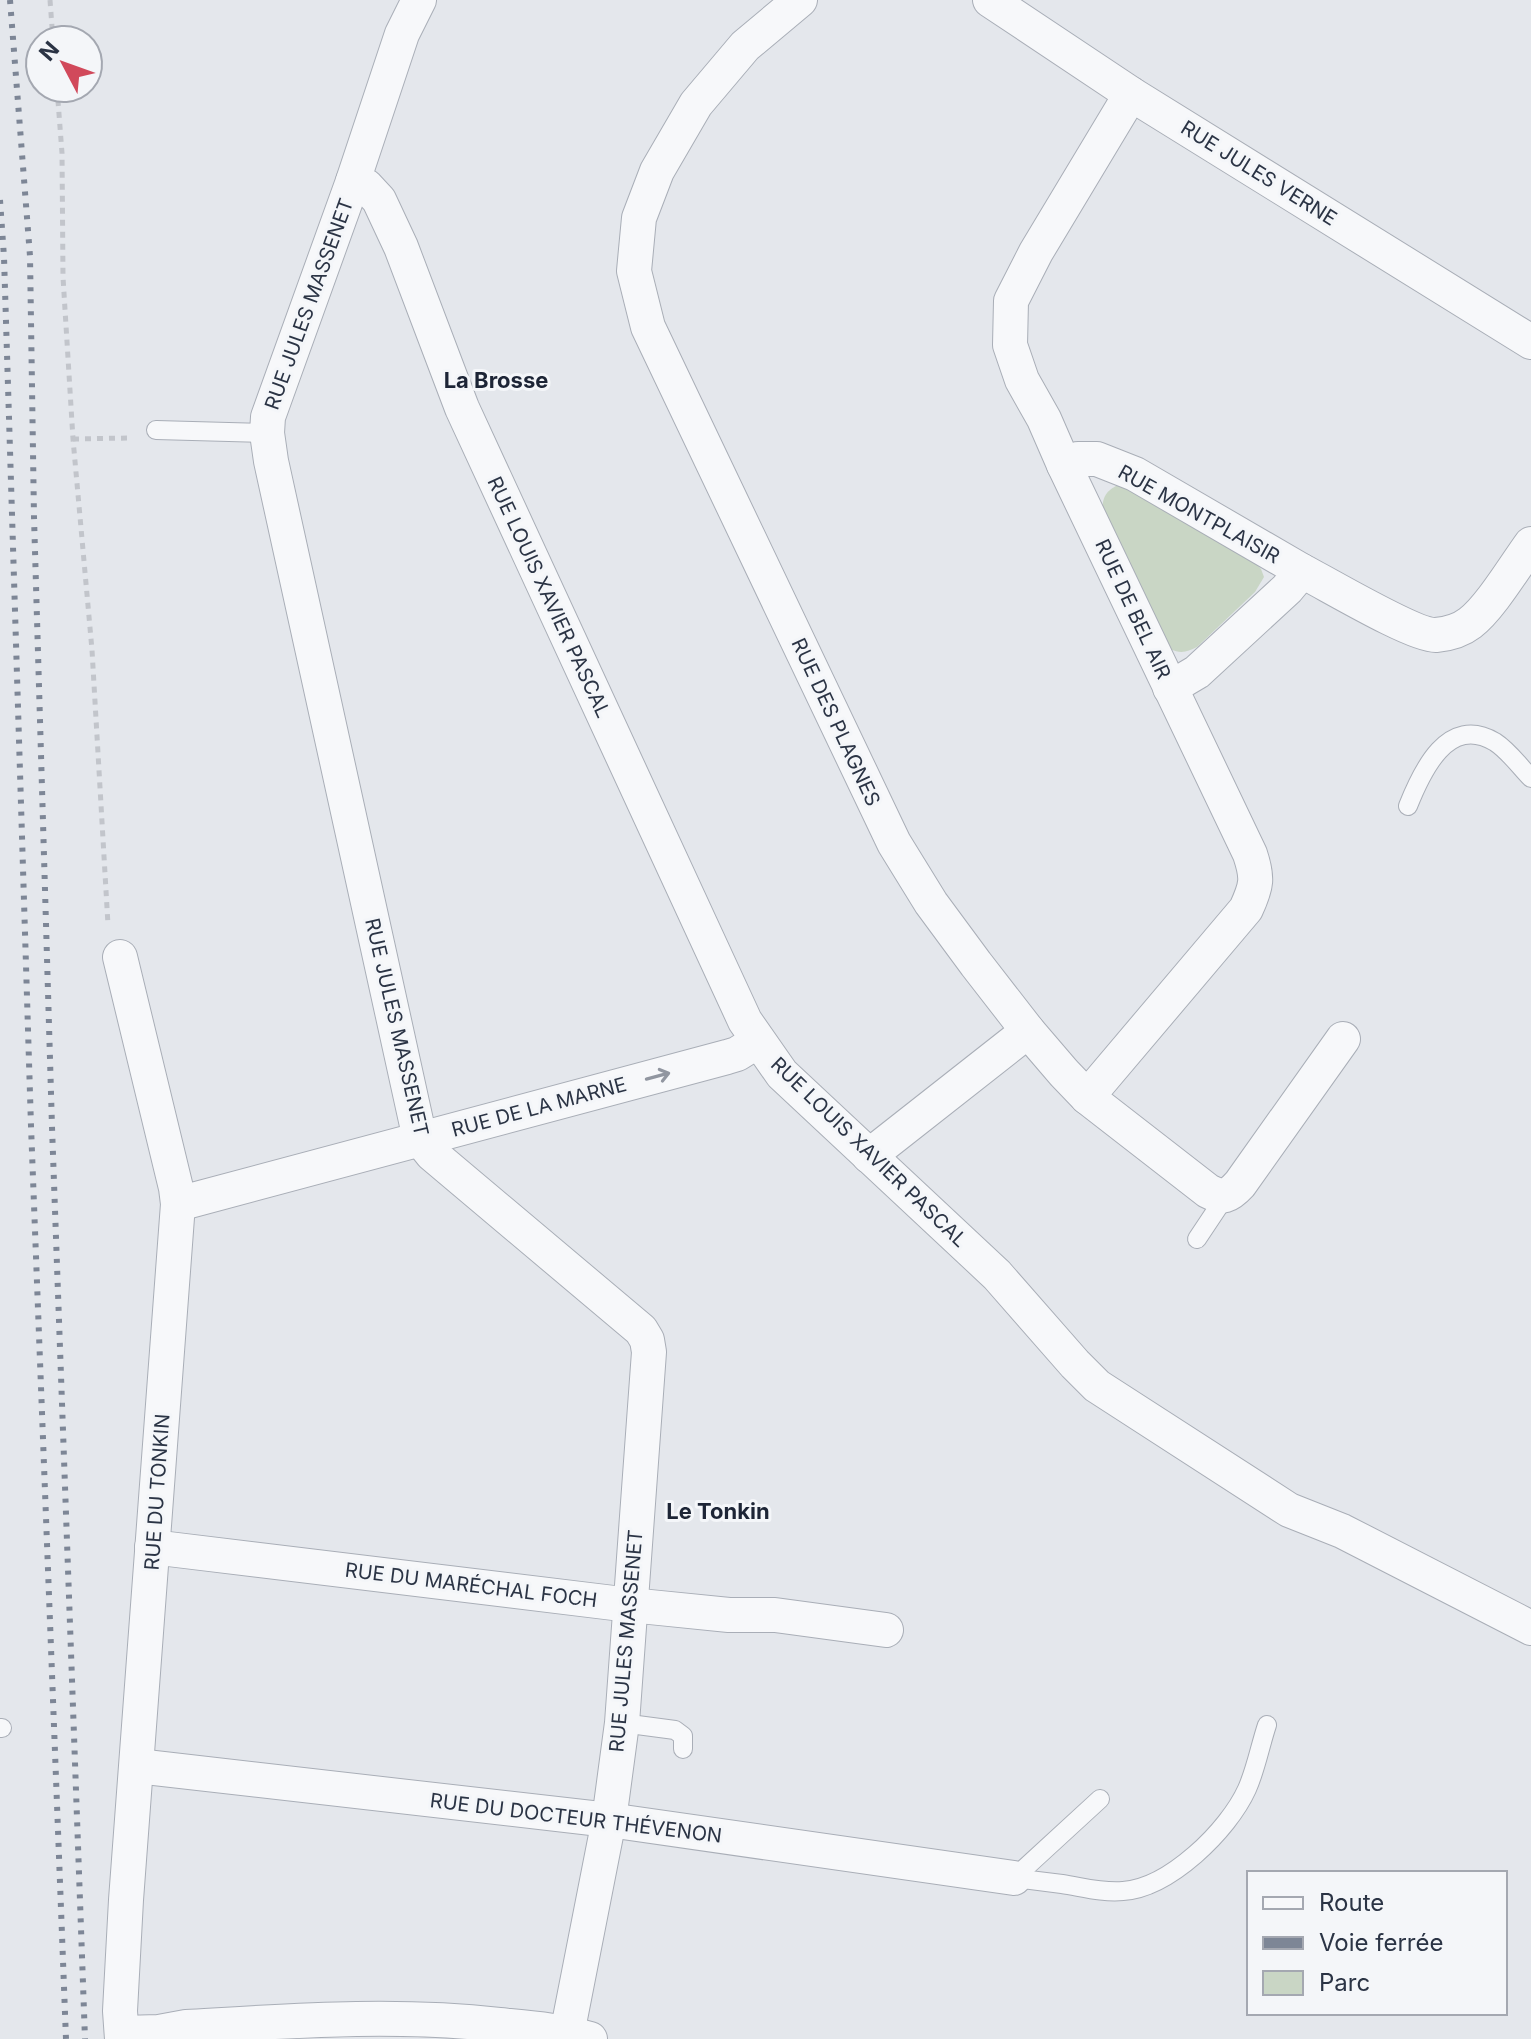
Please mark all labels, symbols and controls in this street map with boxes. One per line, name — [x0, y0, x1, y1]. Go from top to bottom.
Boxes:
north arrow — [24, 24, 104, 104]
text: N — [34, 36, 64, 66]
street label: RUE JULES VERNE — [1177, 115, 1341, 231]
street label: RUE JULES MASSENET — [260, 195, 358, 413]
district label: La Brosse — [444, 367, 548, 393]
street label: RUE MONTPLAISIR — [1114, 460, 1284, 568]
street label: RUE LOUIS XAVIER PASCAL — [483, 473, 615, 721]
street label: RUE DE BEL AIR — [1090, 535, 1176, 683]
street label: RUE DES PLAGNES — [787, 634, 885, 810]
street label: RUE JULES MASSENET — [360, 916, 434, 1138]
street label: RUE LOUIS XAVIER PASCAL — [766, 1052, 972, 1252]
one-way arrow — [644, 1067, 670, 1082]
street label: RUE DE LA MARNE — [449, 1072, 629, 1142]
street label: RUE DU TONKIN — [140, 1413, 174, 1571]
district label: Le Tonkin — [666, 1498, 770, 1524]
street label: RUE JULES MASSENET — [604, 1529, 648, 1753]
street label: RUE DU MARÉCHAL FOCH — [344, 1557, 599, 1612]
street label: RUE DU DOCTEUR THÉVENON — [429, 1787, 724, 1848]
legend — [1247, 1871, 1507, 2015]
text: Route — [1319, 1888, 1384, 1917]
text: Voie ferrée — [1319, 1928, 1444, 1957]
text: Parc — [1319, 1968, 1370, 1997]

